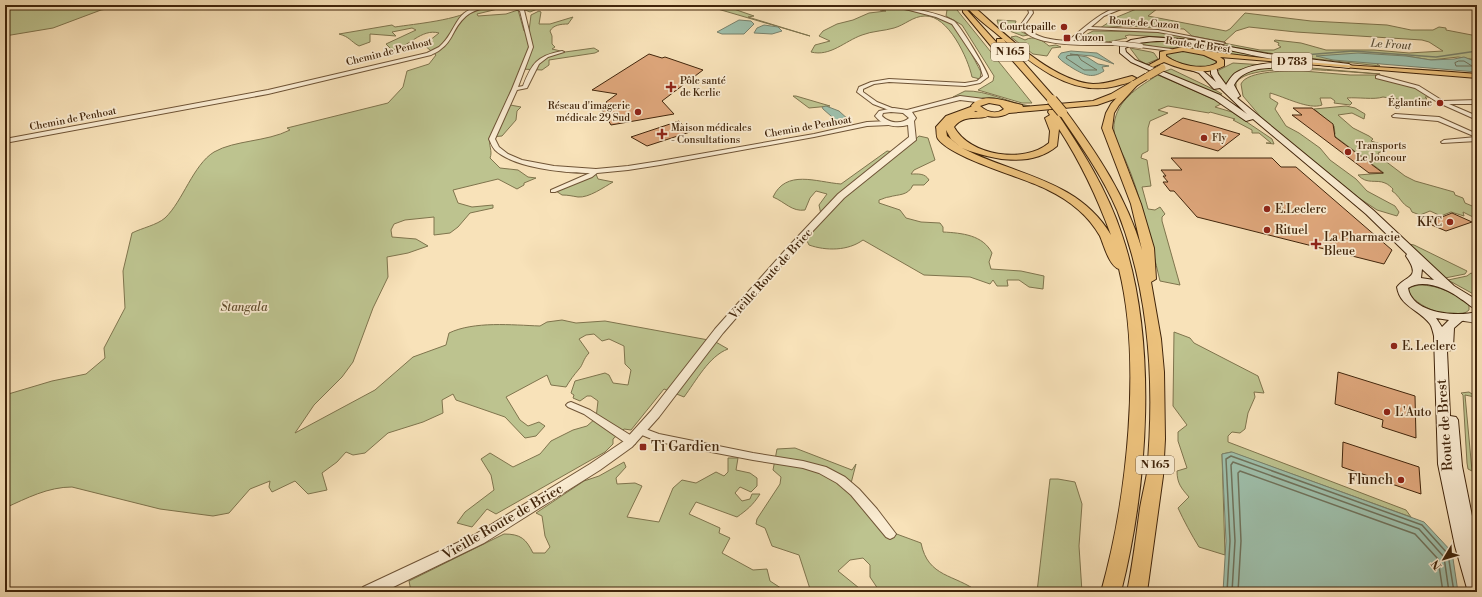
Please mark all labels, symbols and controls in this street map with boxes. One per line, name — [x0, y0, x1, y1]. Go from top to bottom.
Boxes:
street label: Route de Cuzon — [1108, 15, 1180, 31]
place label: Courtepaille — [1000, 21, 1056, 33]
marker: Courtepaille — [1059, 22, 1069, 32]
place label: Cuzon — [1075, 32, 1104, 44]
marker: Cuzon — [1062, 33, 1072, 43]
street label: Route de Brest — [1165, 34, 1232, 56]
street label: Chemin de Penhoat — [345, 35, 434, 68]
water label: Le Frout — [1369, 37, 1412, 53]
road number: N 165 — [991, 43, 1029, 61]
road number: D 783 — [1272, 53, 1312, 71]
place label: Pôle santé de Kerlic — [680, 75, 726, 99]
marker: Pôle santé de Kerlic — [665, 81, 677, 93]
place label: Églantine — [1388, 95, 1432, 109]
marker: Églantine — [1435, 98, 1445, 108]
place label: Réseau d'imagerie médicale 29 Sud — [548, 100, 630, 124]
street label: Chemin de Penhoat — [29, 105, 118, 133]
marker: Réseau d'imagerie médicale 29 Sud — [633, 107, 643, 117]
street label: Chemin de Penhoat — [764, 113, 853, 141]
place label: Maison médicales - Consultations — [671, 122, 752, 146]
marker: Maison médicales - Consultations — [656, 128, 668, 140]
place label: Fly — [1212, 132, 1227, 144]
marker: Fly — [1199, 133, 1209, 143]
place label: Transports Le Joncour — [1356, 140, 1407, 164]
marker: Transports Le Joncour — [1343, 147, 1353, 157]
place label: E.Leclerc — [1275, 202, 1327, 217]
marker: E.Leclerc — [1262, 204, 1272, 214]
place label: KFC — [1417, 215, 1442, 230]
marker: KFC — [1445, 217, 1455, 227]
place label: Rituel — [1275, 223, 1308, 238]
street label: Vieille Route de Briec — [726, 225, 816, 323]
marker: Rituel — [1262, 225, 1272, 235]
place label: La Pharmacie Bleue — [1323, 230, 1400, 259]
marker: La Pharmacie Bleue — [1311, 239, 1321, 249]
park label: Stangala — [220, 300, 268, 315]
place label: E. Leclerc — [1402, 339, 1456, 354]
marker: E. Leclerc — [1389, 341, 1399, 351]
street label: Route de Brest — [1433, 378, 1457, 472]
place label: L'Auto — [1395, 405, 1432, 420]
marker: L'Auto — [1382, 407, 1392, 417]
place label: Ti Gardien — [651, 438, 720, 456]
marker: Ti Gardien — [638, 442, 648, 452]
road number: N 165 — [1136, 456, 1174, 474]
place label: Flunch — [1348, 471, 1394, 489]
marker: Flunch — [1396, 475, 1406, 485]
street label: Vieille Route de Briec — [438, 480, 567, 564]
north arrow — [1424, 539, 1464, 579]
text: N — [1429, 557, 1445, 572]

